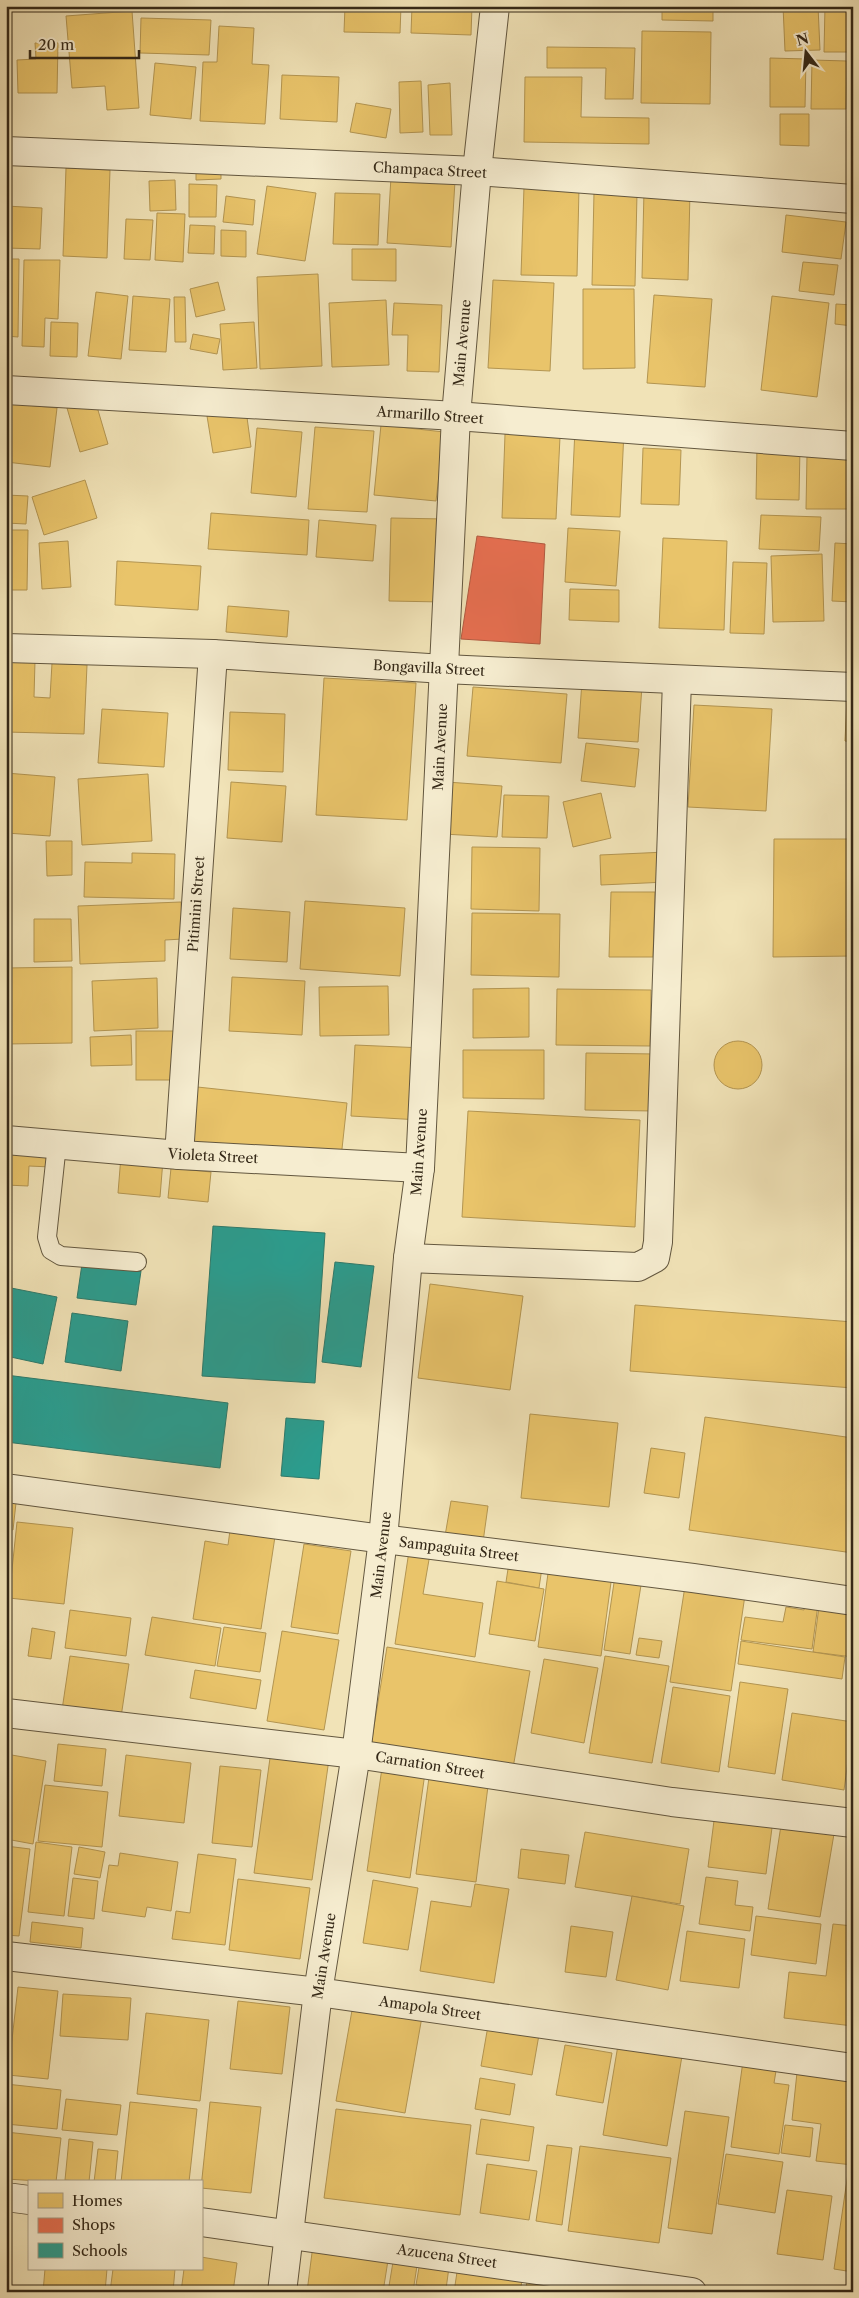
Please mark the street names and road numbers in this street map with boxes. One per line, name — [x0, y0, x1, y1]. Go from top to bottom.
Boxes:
street label: Champaca Street — [373, 158, 487, 182]
street label: Main Avenue — [449, 299, 475, 387]
street label: Armarillo Street — [375, 402, 484, 428]
street label: Bongavilla Street — [372, 656, 486, 680]
street label: Main Avenue — [429, 703, 451, 791]
street label: Pitimini Street — [184, 855, 208, 953]
street label: Main Avenue — [407, 1108, 431, 1196]
street label: Violeta Street — [166, 1145, 259, 1167]
street label: Main Avenue — [367, 1510, 395, 1599]
street label: Sampaguita Street — [398, 1533, 520, 1565]
street label: Carnation Street — [374, 1747, 486, 1783]
street label: Main Avenue — [308, 1911, 340, 2001]
street label: Amapola Street — [377, 1992, 482, 2024]
street label: Azucena Street — [395, 2240, 498, 2272]

